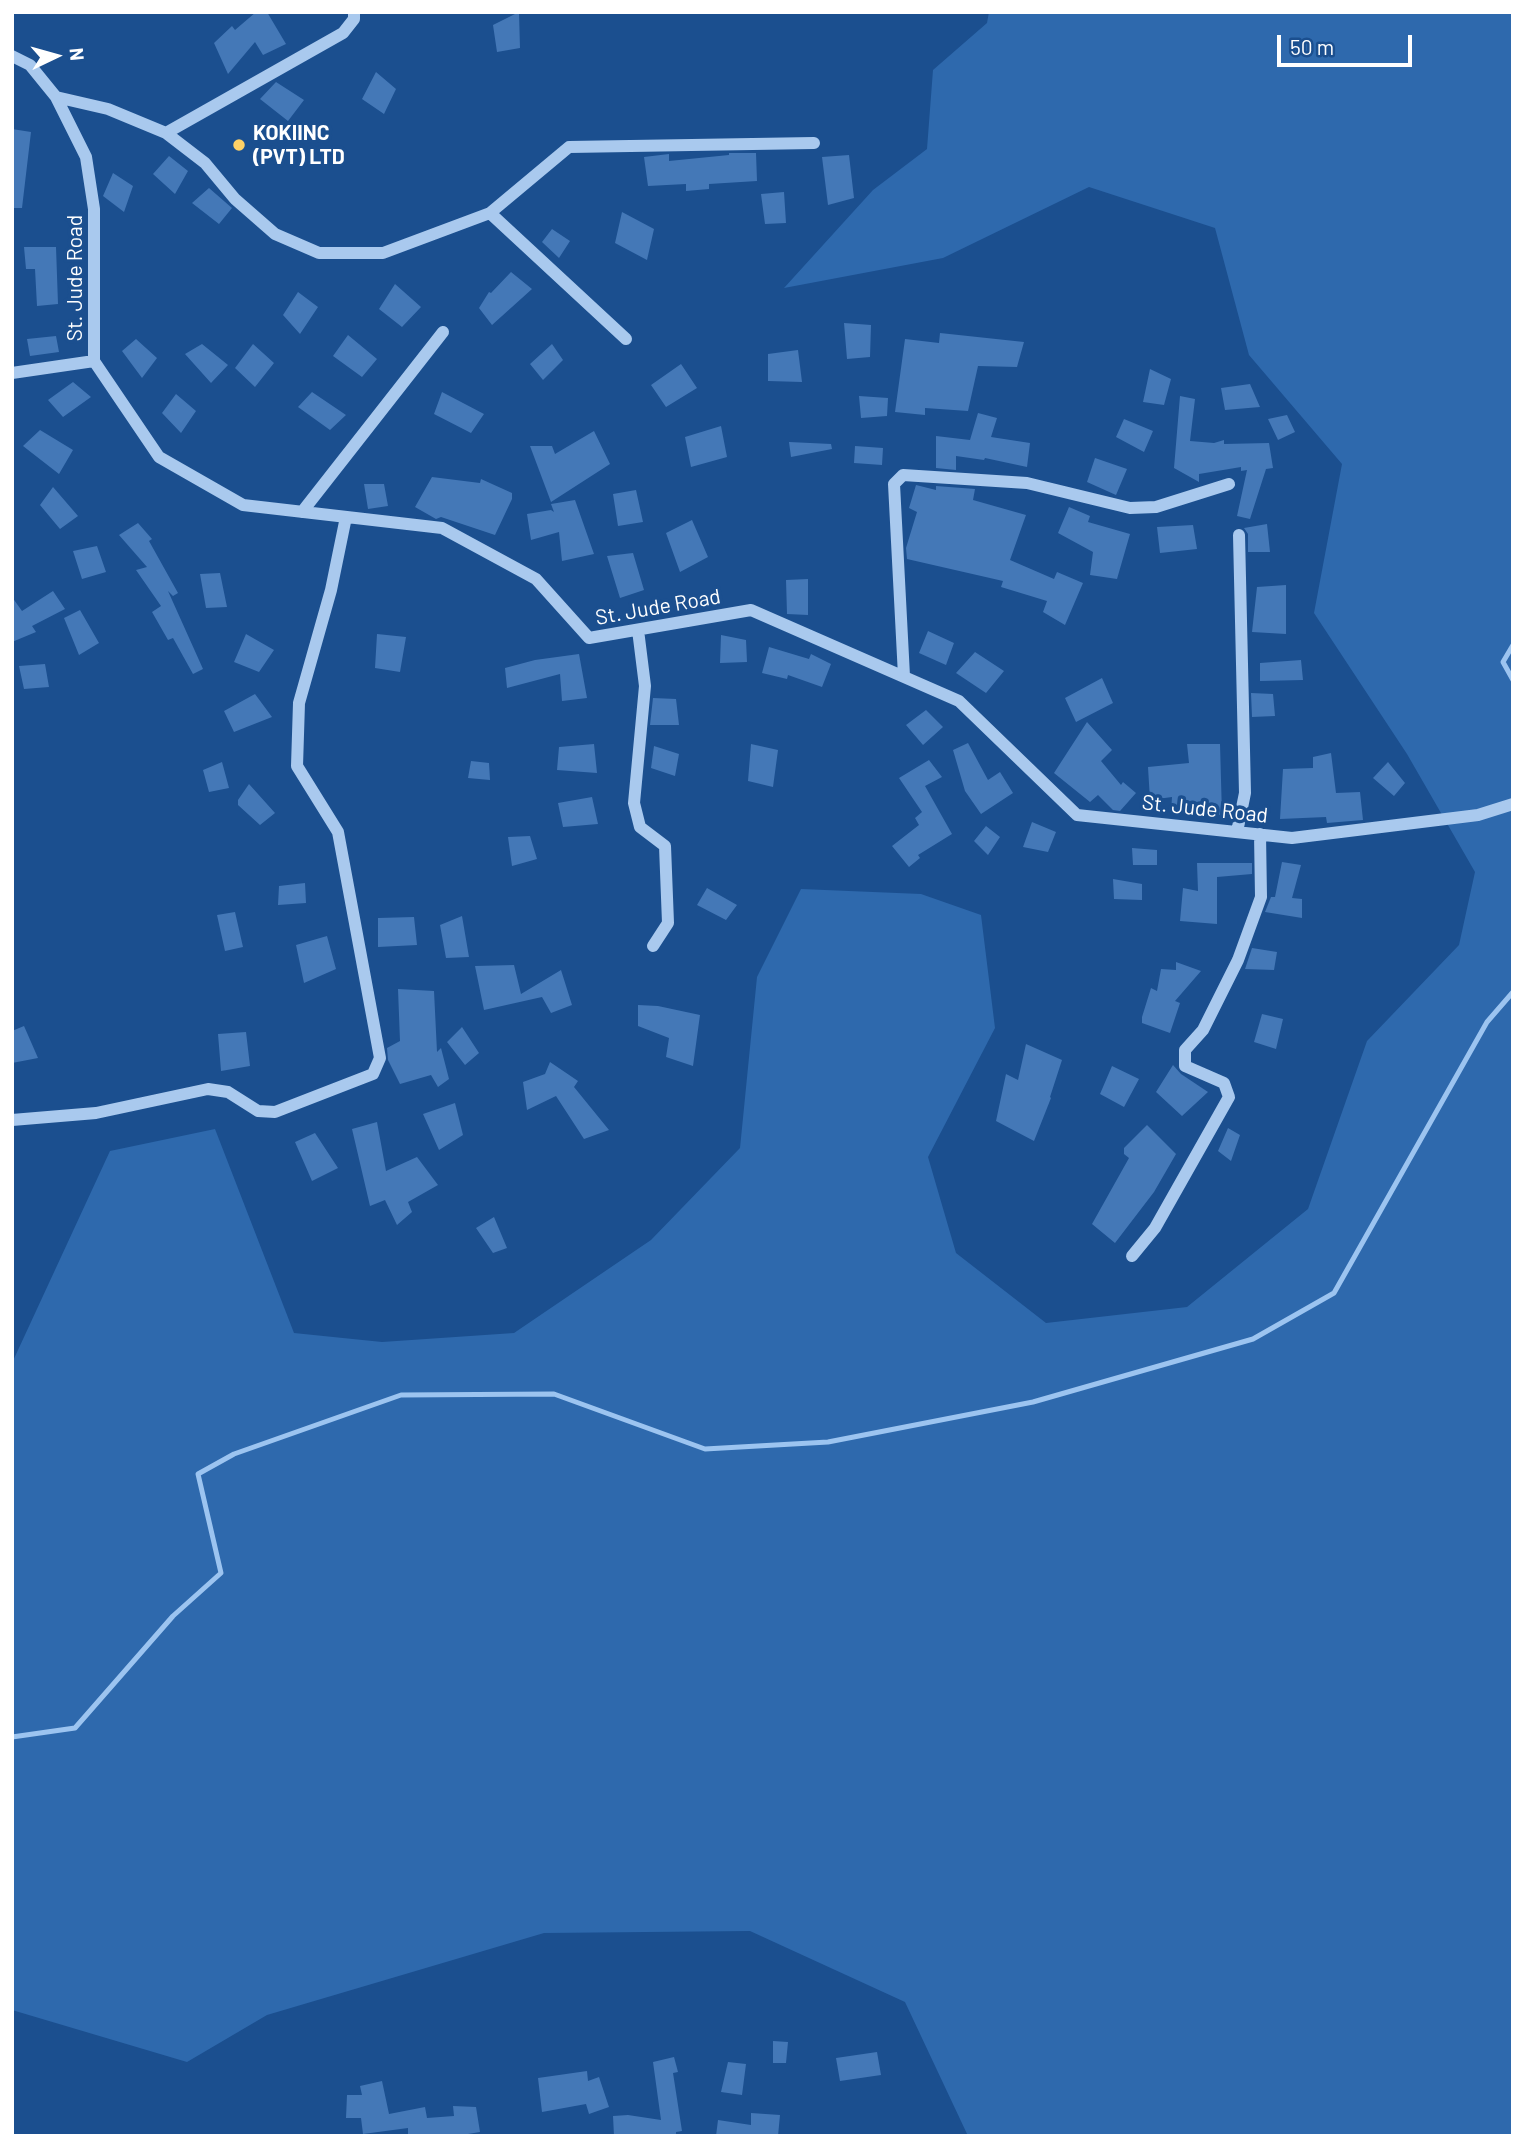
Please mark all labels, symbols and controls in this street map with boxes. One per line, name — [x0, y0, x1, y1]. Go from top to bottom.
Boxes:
north arrow — [21, 21, 91, 91]
scale bar — [1280, 21, 1415, 65]
text: 50 m — [1290, 34, 1334, 59]
text: N — [65, 47, 89, 61]
place label: KOKIINC (PVT) LTD — [253, 120, 345, 170]
marker: KOKIINC (PVT) LTD — [231, 137, 247, 153]
street label: St. Jude Road — [62, 215, 88, 341]
street label: St. Jude Road — [593, 584, 723, 630]
street label: St. Jude Road — [1141, 790, 1269, 828]

